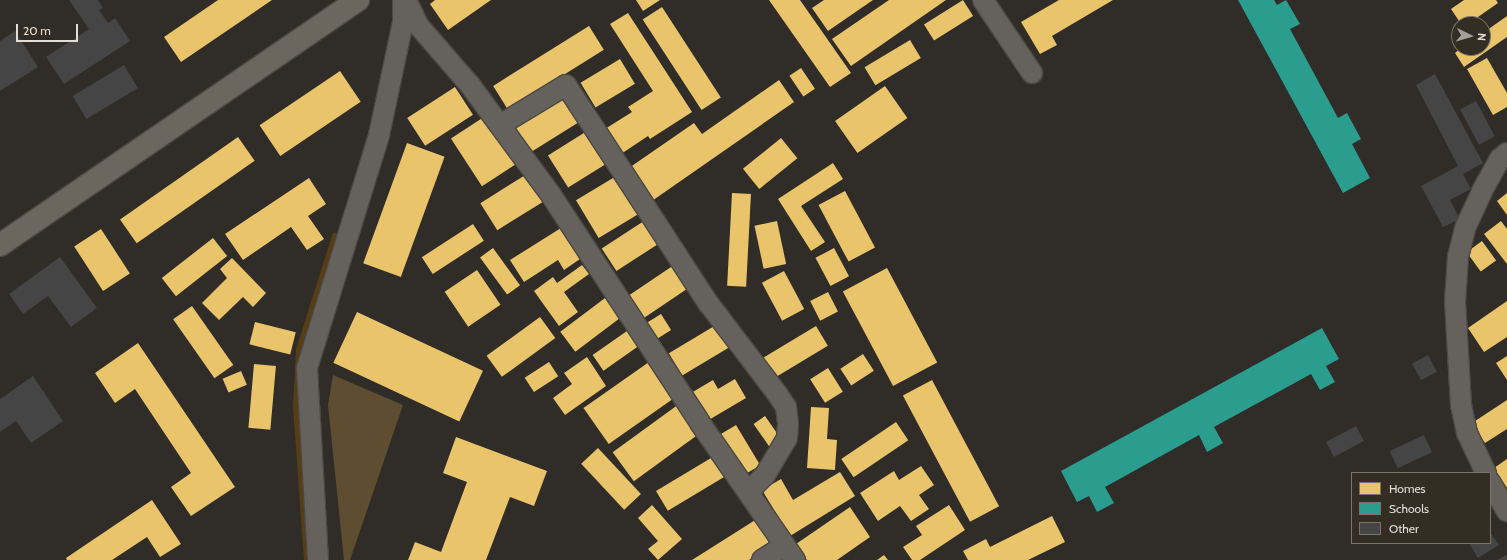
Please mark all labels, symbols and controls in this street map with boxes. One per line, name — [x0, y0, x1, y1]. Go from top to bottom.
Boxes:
scale bar — [18, 16, 80, 42]
north arrow — [1451, 16, 1491, 56]
text: 20 m — [23, 23, 51, 38]
text: N — [1475, 32, 1489, 41]
legend — [1351, 472, 1491, 544]
text: Homes — [1389, 481, 1426, 496]
text: Schools — [1389, 501, 1429, 516]
text: Other — [1389, 521, 1419, 536]

